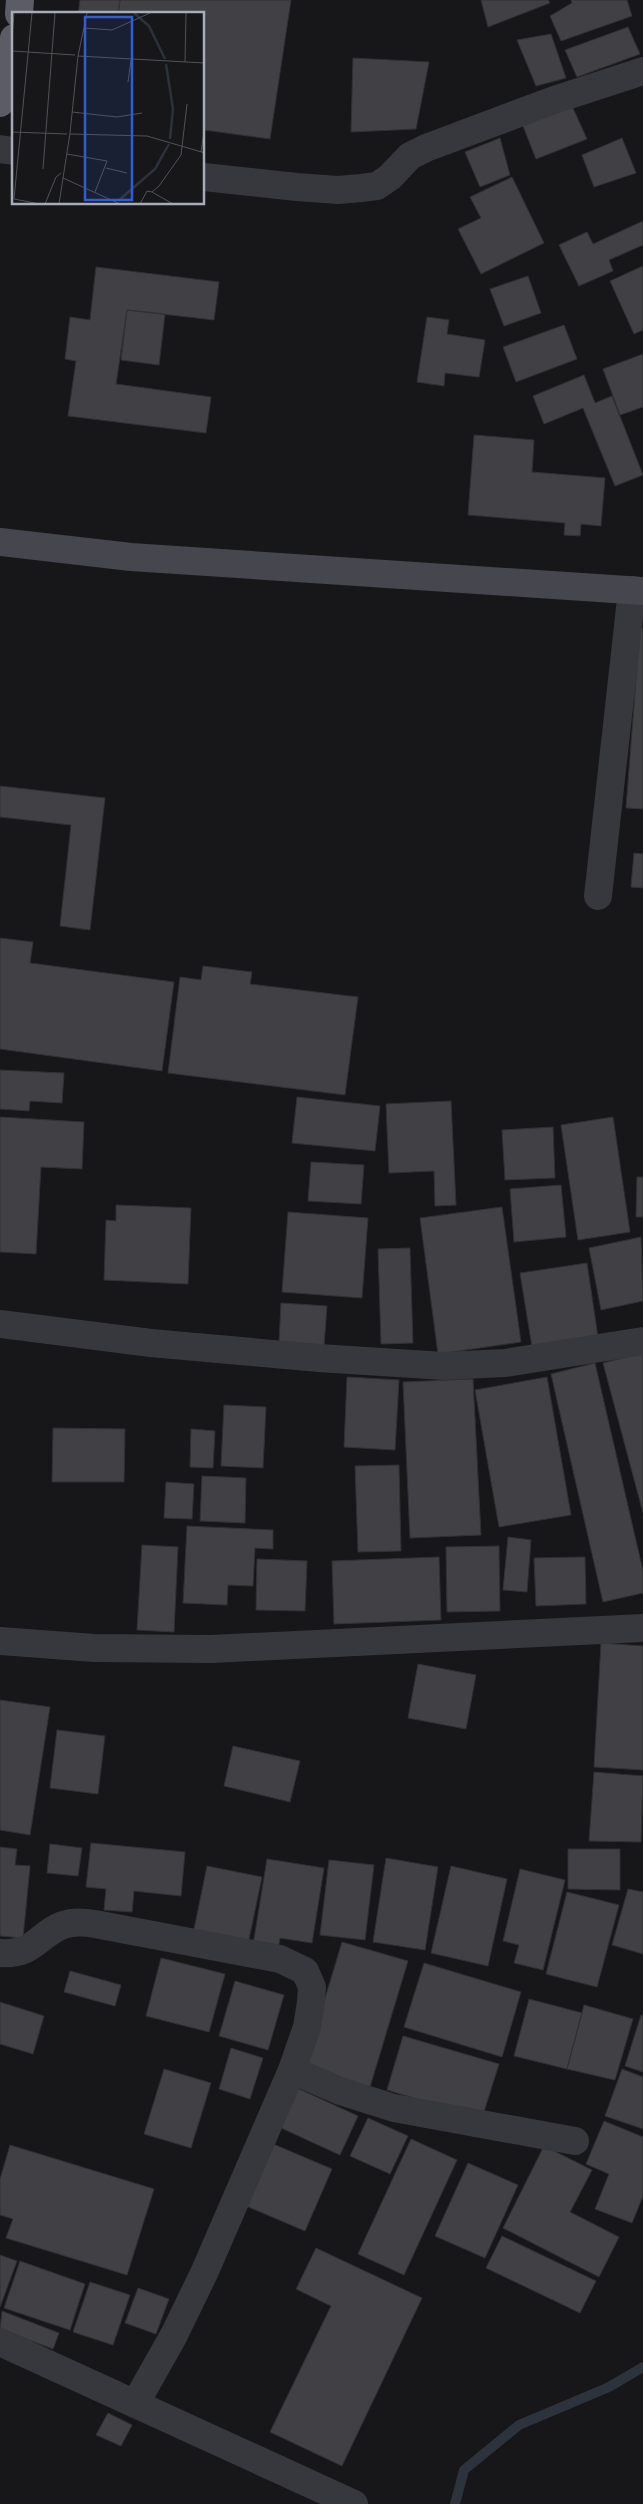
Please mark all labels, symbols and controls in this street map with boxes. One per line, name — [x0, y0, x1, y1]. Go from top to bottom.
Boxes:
inset map — [12, 12, 205, 205]

